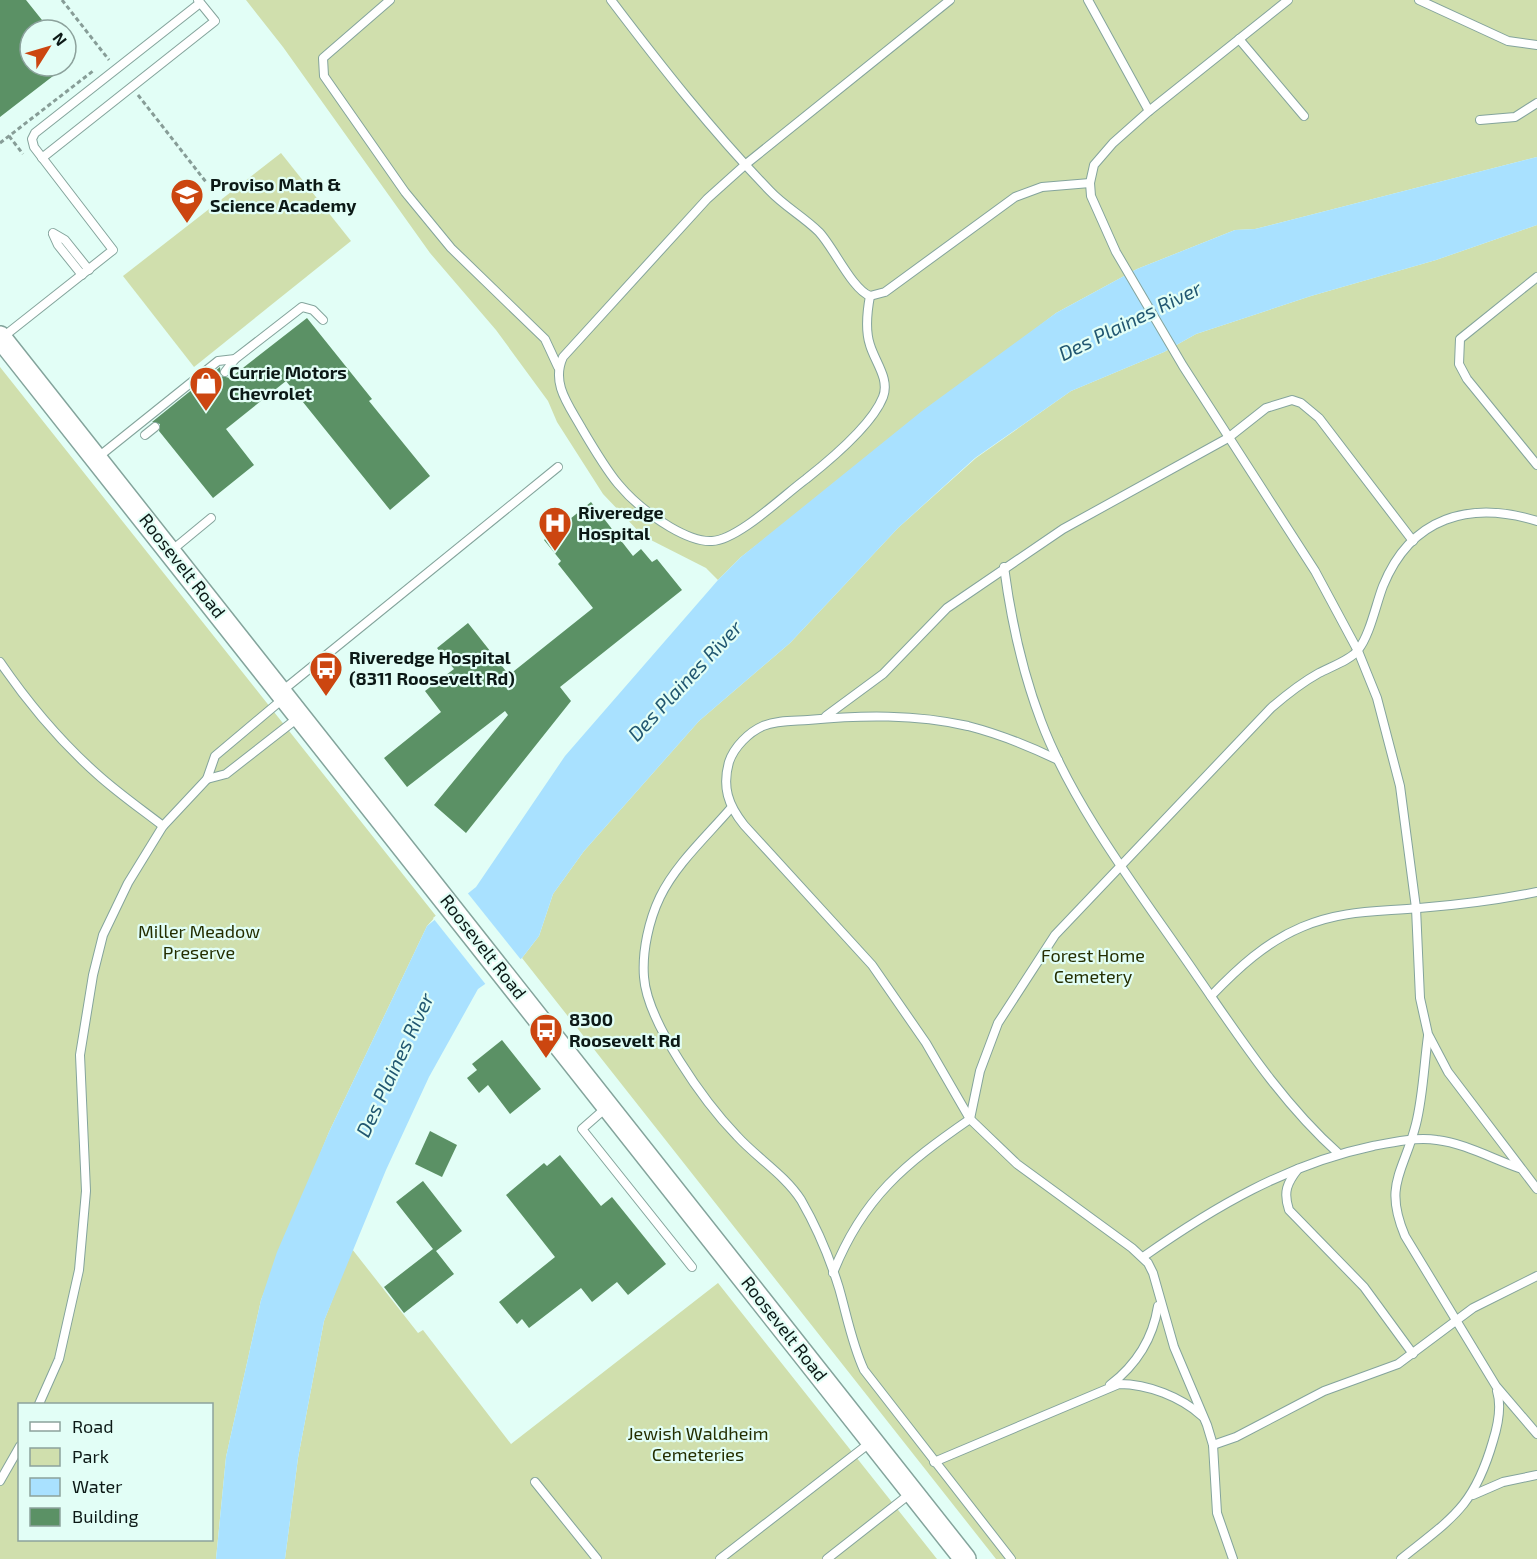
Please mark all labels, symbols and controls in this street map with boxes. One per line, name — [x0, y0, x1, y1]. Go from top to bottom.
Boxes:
north arrow — [18, 18, 78, 78]
text: N — [49, 28, 71, 49]
place label: Proviso Math & Science Academy — [210, 173, 357, 216]
school or university icon: Proviso Math & Science Academy — [169, 177, 205, 224]
water label: Des Plaines River — [1054, 275, 1206, 365]
place label: Currie Motors Chevrolet — [229, 361, 347, 404]
shop icon: Currie Motors Chevrolet — [188, 365, 224, 412]
place label: Riveredge Hospital — [578, 501, 664, 544]
hospital icon: Riveredge Hospital — [537, 505, 573, 552]
street label: Roosevelt Road — [135, 509, 231, 622]
water label: Des Plaines River — [622, 614, 747, 746]
place label: Riveredge Hospital (8311 Roosevelt Rd) — [349, 646, 515, 689]
bus stop icon: Riveredge Hospital (8311 Roosevelt Rd) — [308, 650, 344, 697]
street label: Roosevelt Road — [436, 890, 532, 1003]
park label: Miller Meadow Preserve — [138, 920, 260, 963]
park label: Forest Home Cemetery — [1041, 944, 1145, 987]
water label: Des Plaines River — [350, 988, 438, 1140]
place label: 8300 Roosevelt Rd — [569, 1008, 681, 1051]
bus stop icon: 8300 Roosevelt Rd — [528, 1012, 564, 1059]
street label: Roosevelt Road — [737, 1272, 833, 1385]
legend — [18, 1403, 213, 1541]
text: Road — [72, 1415, 113, 1437]
park label: Jewish Waldheim Cemeteries — [627, 1422, 769, 1465]
text: Park — [72, 1445, 109, 1467]
text: Water — [72, 1475, 122, 1497]
text: Building — [72, 1505, 139, 1527]

